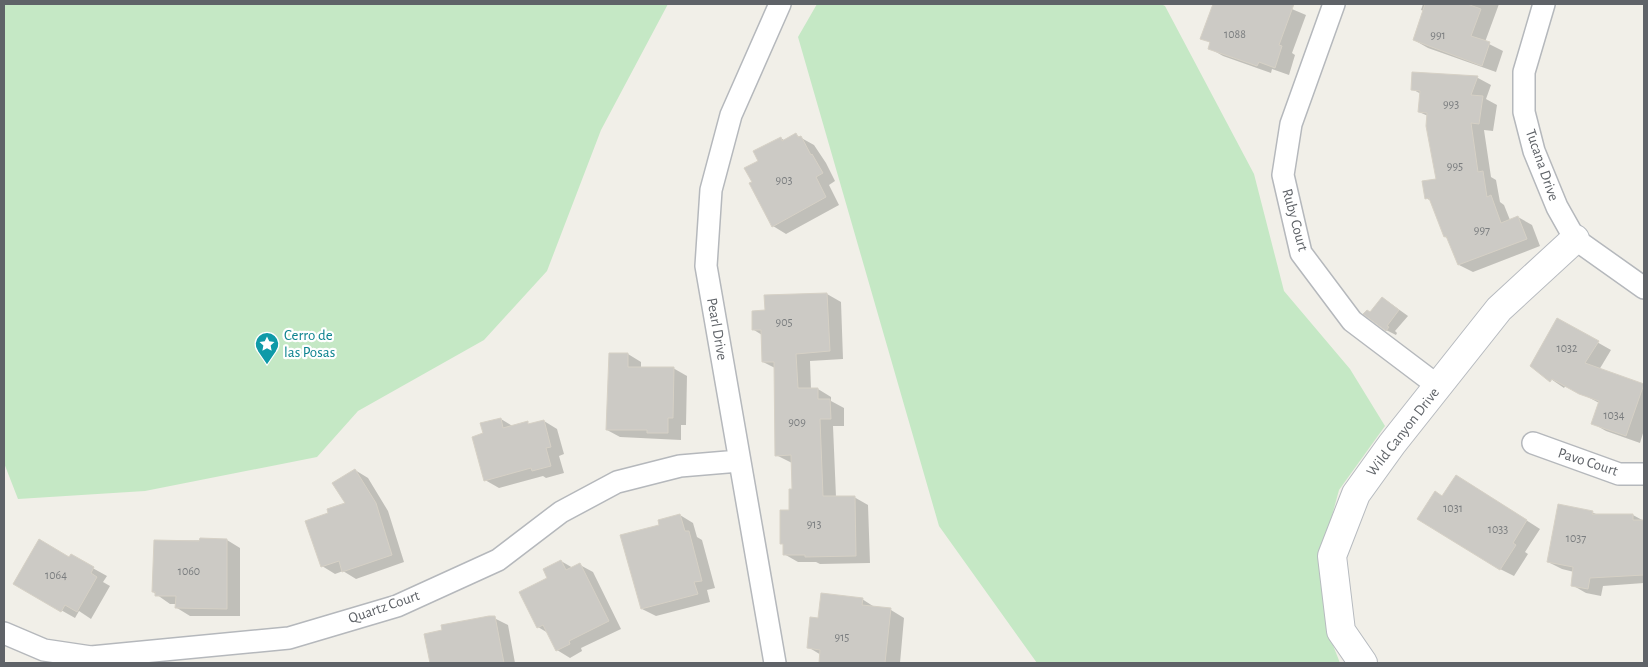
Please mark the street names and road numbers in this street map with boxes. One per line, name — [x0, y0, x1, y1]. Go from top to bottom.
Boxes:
street label: Tucana Drive — [1523, 127, 1561, 203]
street label: Ruby Court — [1279, 187, 1311, 253]
street label: Pearl Drive — [704, 297, 730, 361]
street label: Wild Canyon Drive — [1364, 385, 1442, 479]
street label: Pavo Court — [1556, 445, 1620, 479]
street label: Quartz Court — [346, 588, 422, 626]

